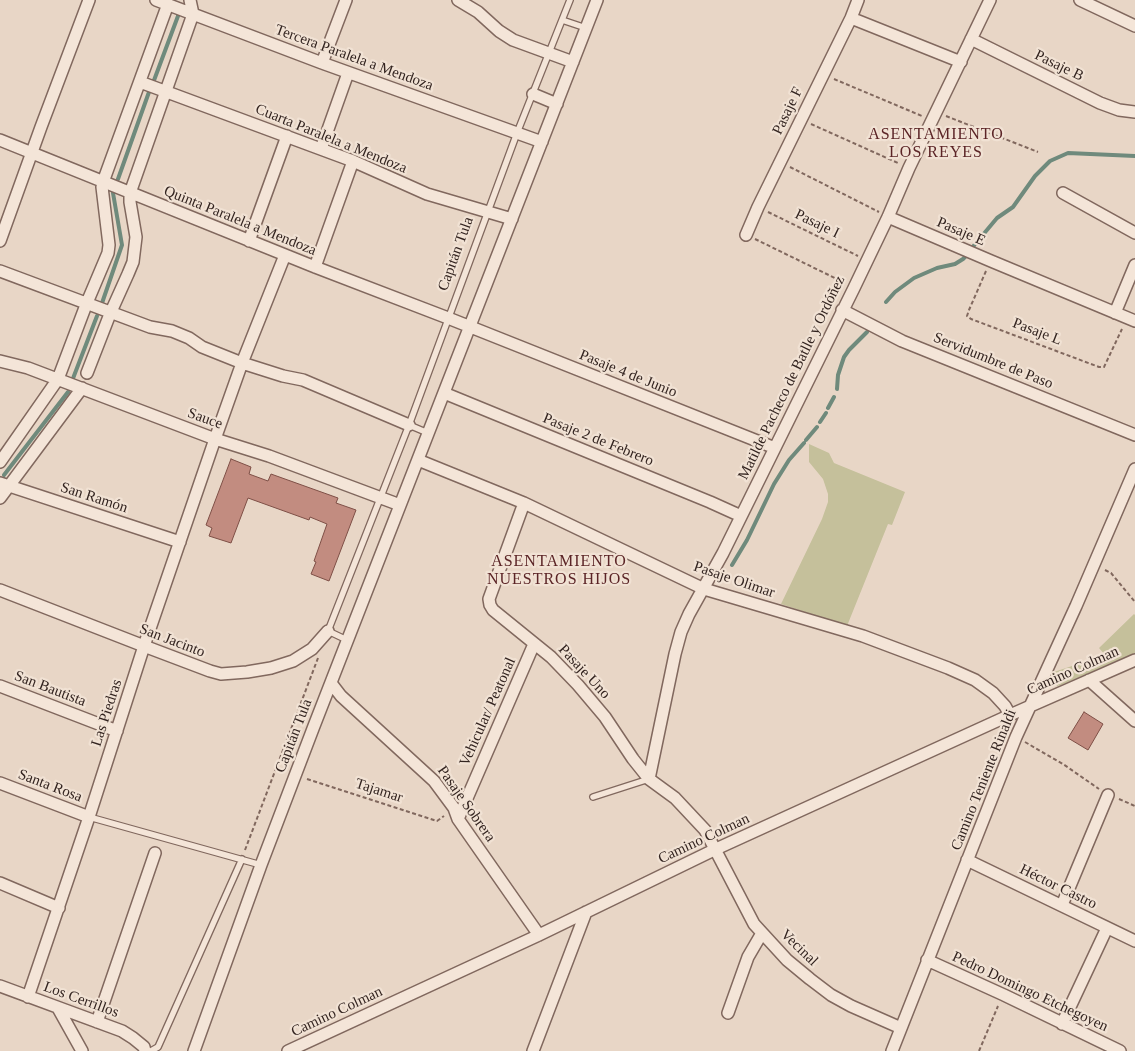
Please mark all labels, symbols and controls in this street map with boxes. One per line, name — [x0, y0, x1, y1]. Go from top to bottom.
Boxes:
street label: Tercera Paralela a Mendoza — [273, 21, 435, 95]
street label: Pasaje B — [1032, 46, 1086, 86]
street label: Pasaje F — [769, 84, 807, 138]
street label: Cuarta Paralela a Mendoza — [253, 100, 409, 178]
district label: ASENTAMIENTO LOS REYES — [867, 125, 1005, 163]
street label: Quinta Paralela a Mendoza — [161, 182, 319, 260]
street label: Pasaje I — [792, 206, 842, 242]
street label: Pasaje E — [934, 214, 988, 250]
street label: Capitán Tula — [434, 215, 478, 293]
street label: Matilde Pacheco de Batlle y Ordóñez — [735, 273, 849, 483]
street label: Pasaje L — [1010, 314, 1064, 350]
street label: Servidumbre de Paso — [931, 329, 1055, 393]
street label: Pasaje 4 de Junio — [577, 346, 679, 402]
street label: Sauce — [185, 404, 225, 434]
street label: Pasaje 2 de Febrero — [540, 410, 656, 470]
street label: San Ramón — [58, 479, 130, 517]
district label: ASENTAMIENTO NUESTROS HIJOS — [485, 552, 633, 590]
street label: Pasaje Olimar — [691, 558, 777, 602]
street label: San Jacinto — [137, 620, 207, 662]
street label: Pasaje Uno — [554, 641, 614, 703]
street label: Camino Colman — [1024, 643, 1122, 699]
street label: Vehicular/ Peatonal — [456, 655, 520, 769]
street label: San Bautista — [12, 667, 88, 711]
street label: Las Piedras — [88, 677, 126, 749]
street label: Capitán Tula — [272, 697, 316, 775]
street label: Camino Teniente Rinaldi — [947, 707, 1021, 853]
street label: Pasaje Sobrera — [433, 763, 499, 845]
street label: Santa Rosa — [15, 766, 85, 806]
street label: Tajamar — [353, 775, 405, 807]
street label: Camino Colman — [655, 810, 753, 868]
street label: Héctor Castro — [1016, 861, 1100, 913]
street label: Vecinal — [777, 926, 821, 970]
street label: Pedro Domingo Etchegoyen — [949, 948, 1111, 1036]
street label: Los Cerrillos — [41, 978, 121, 1022]
street label: Camino Colman — [288, 983, 386, 1041]

